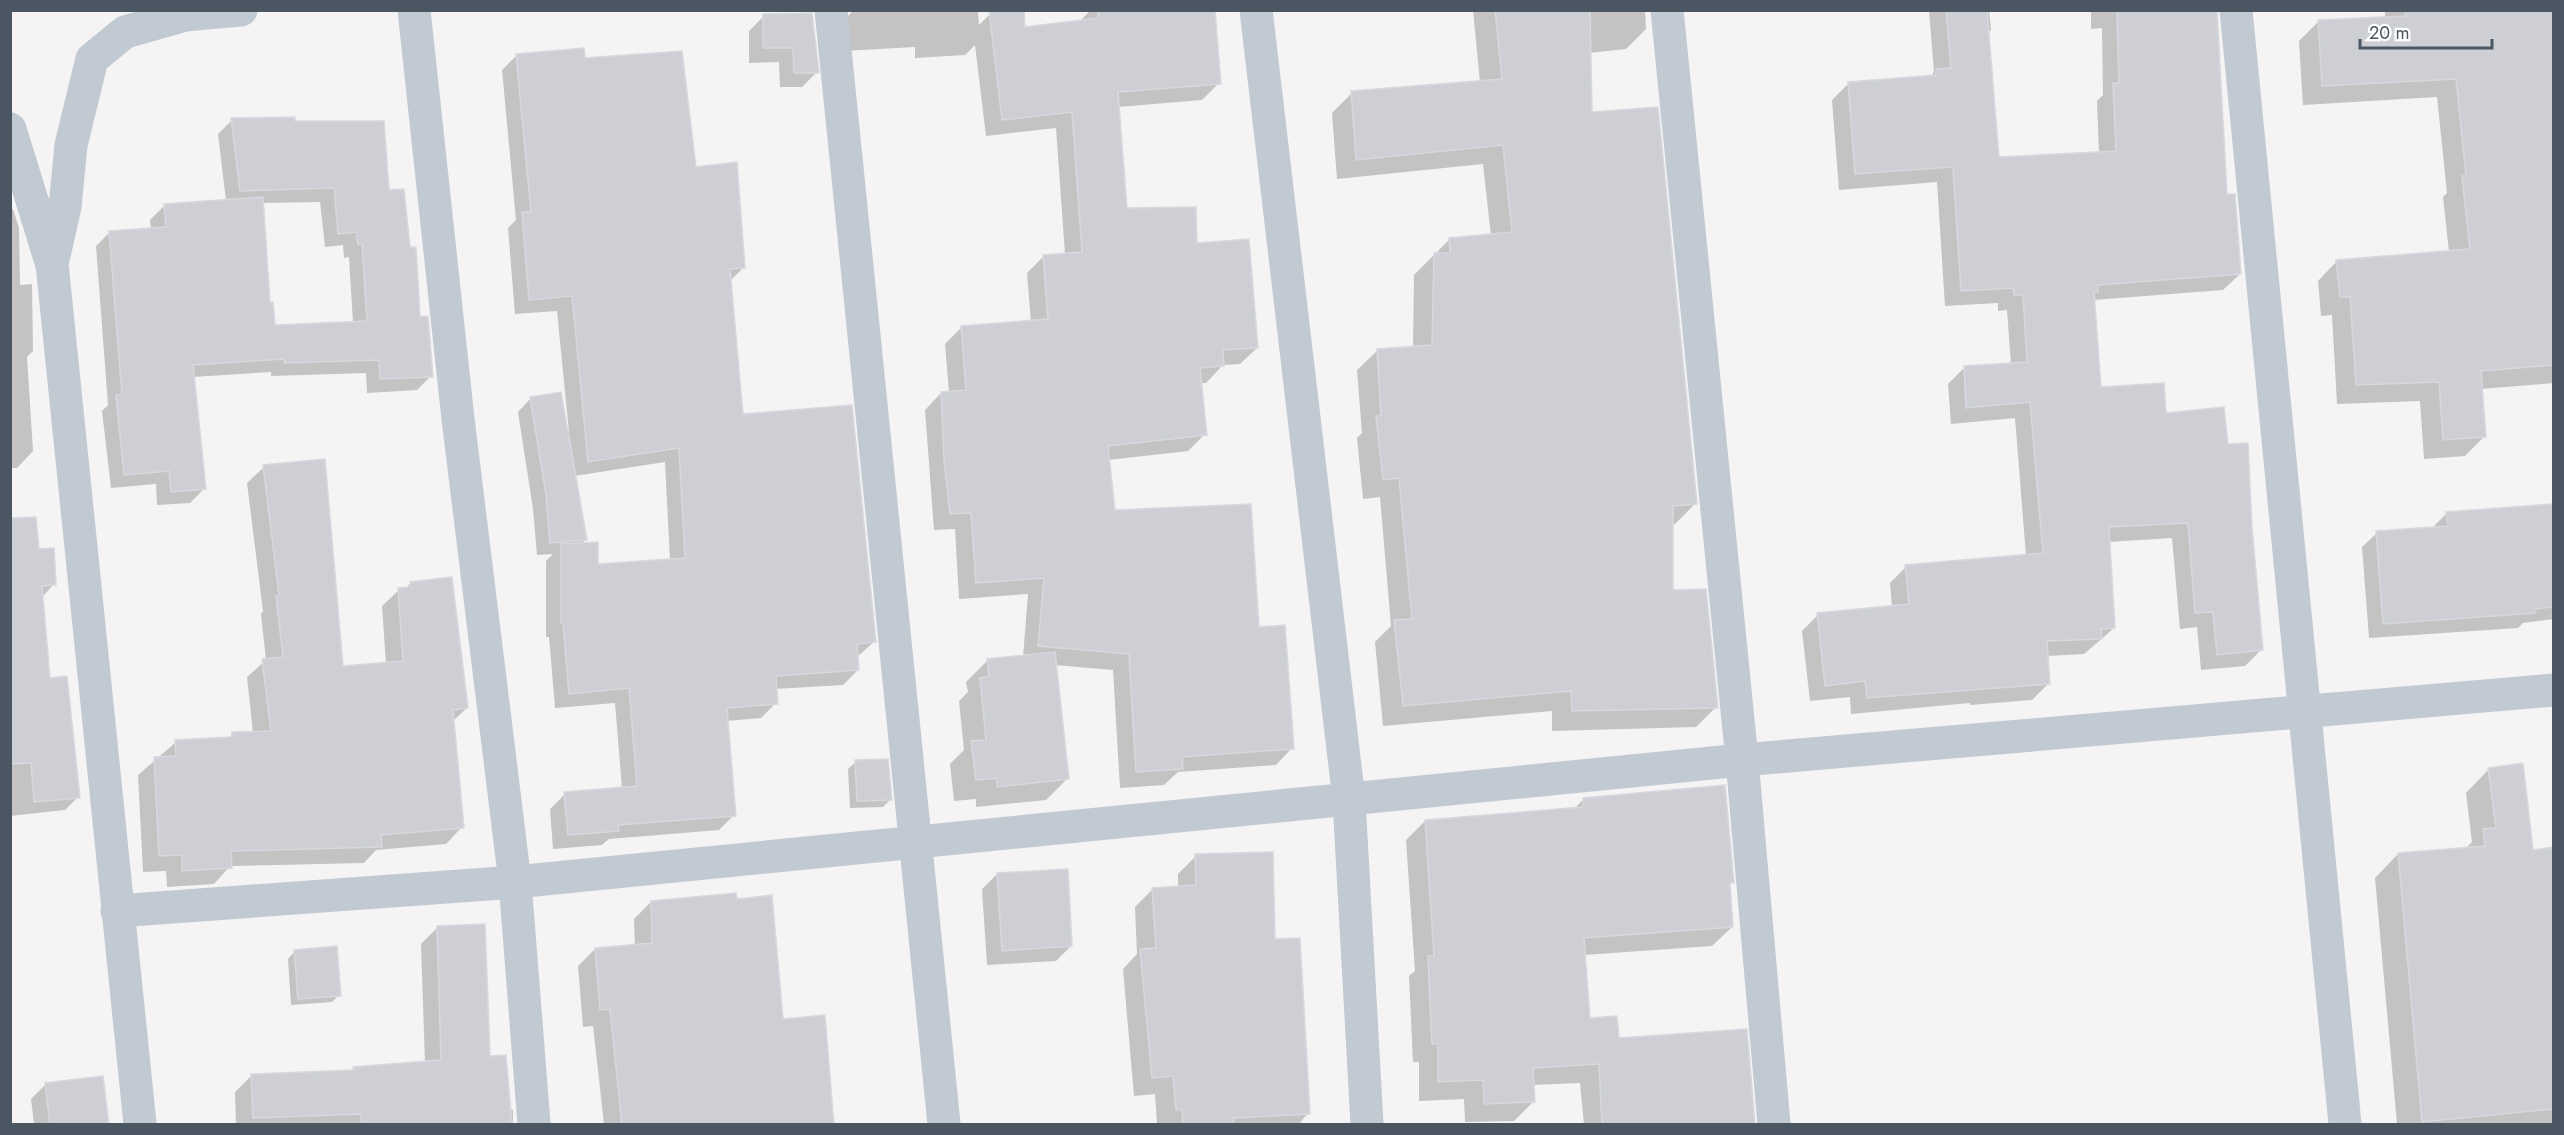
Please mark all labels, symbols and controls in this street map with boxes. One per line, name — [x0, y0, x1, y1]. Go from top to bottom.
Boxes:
scale bar — [2360, 12, 2492, 50]
text: 20 m — [2369, 20, 2409, 46]

